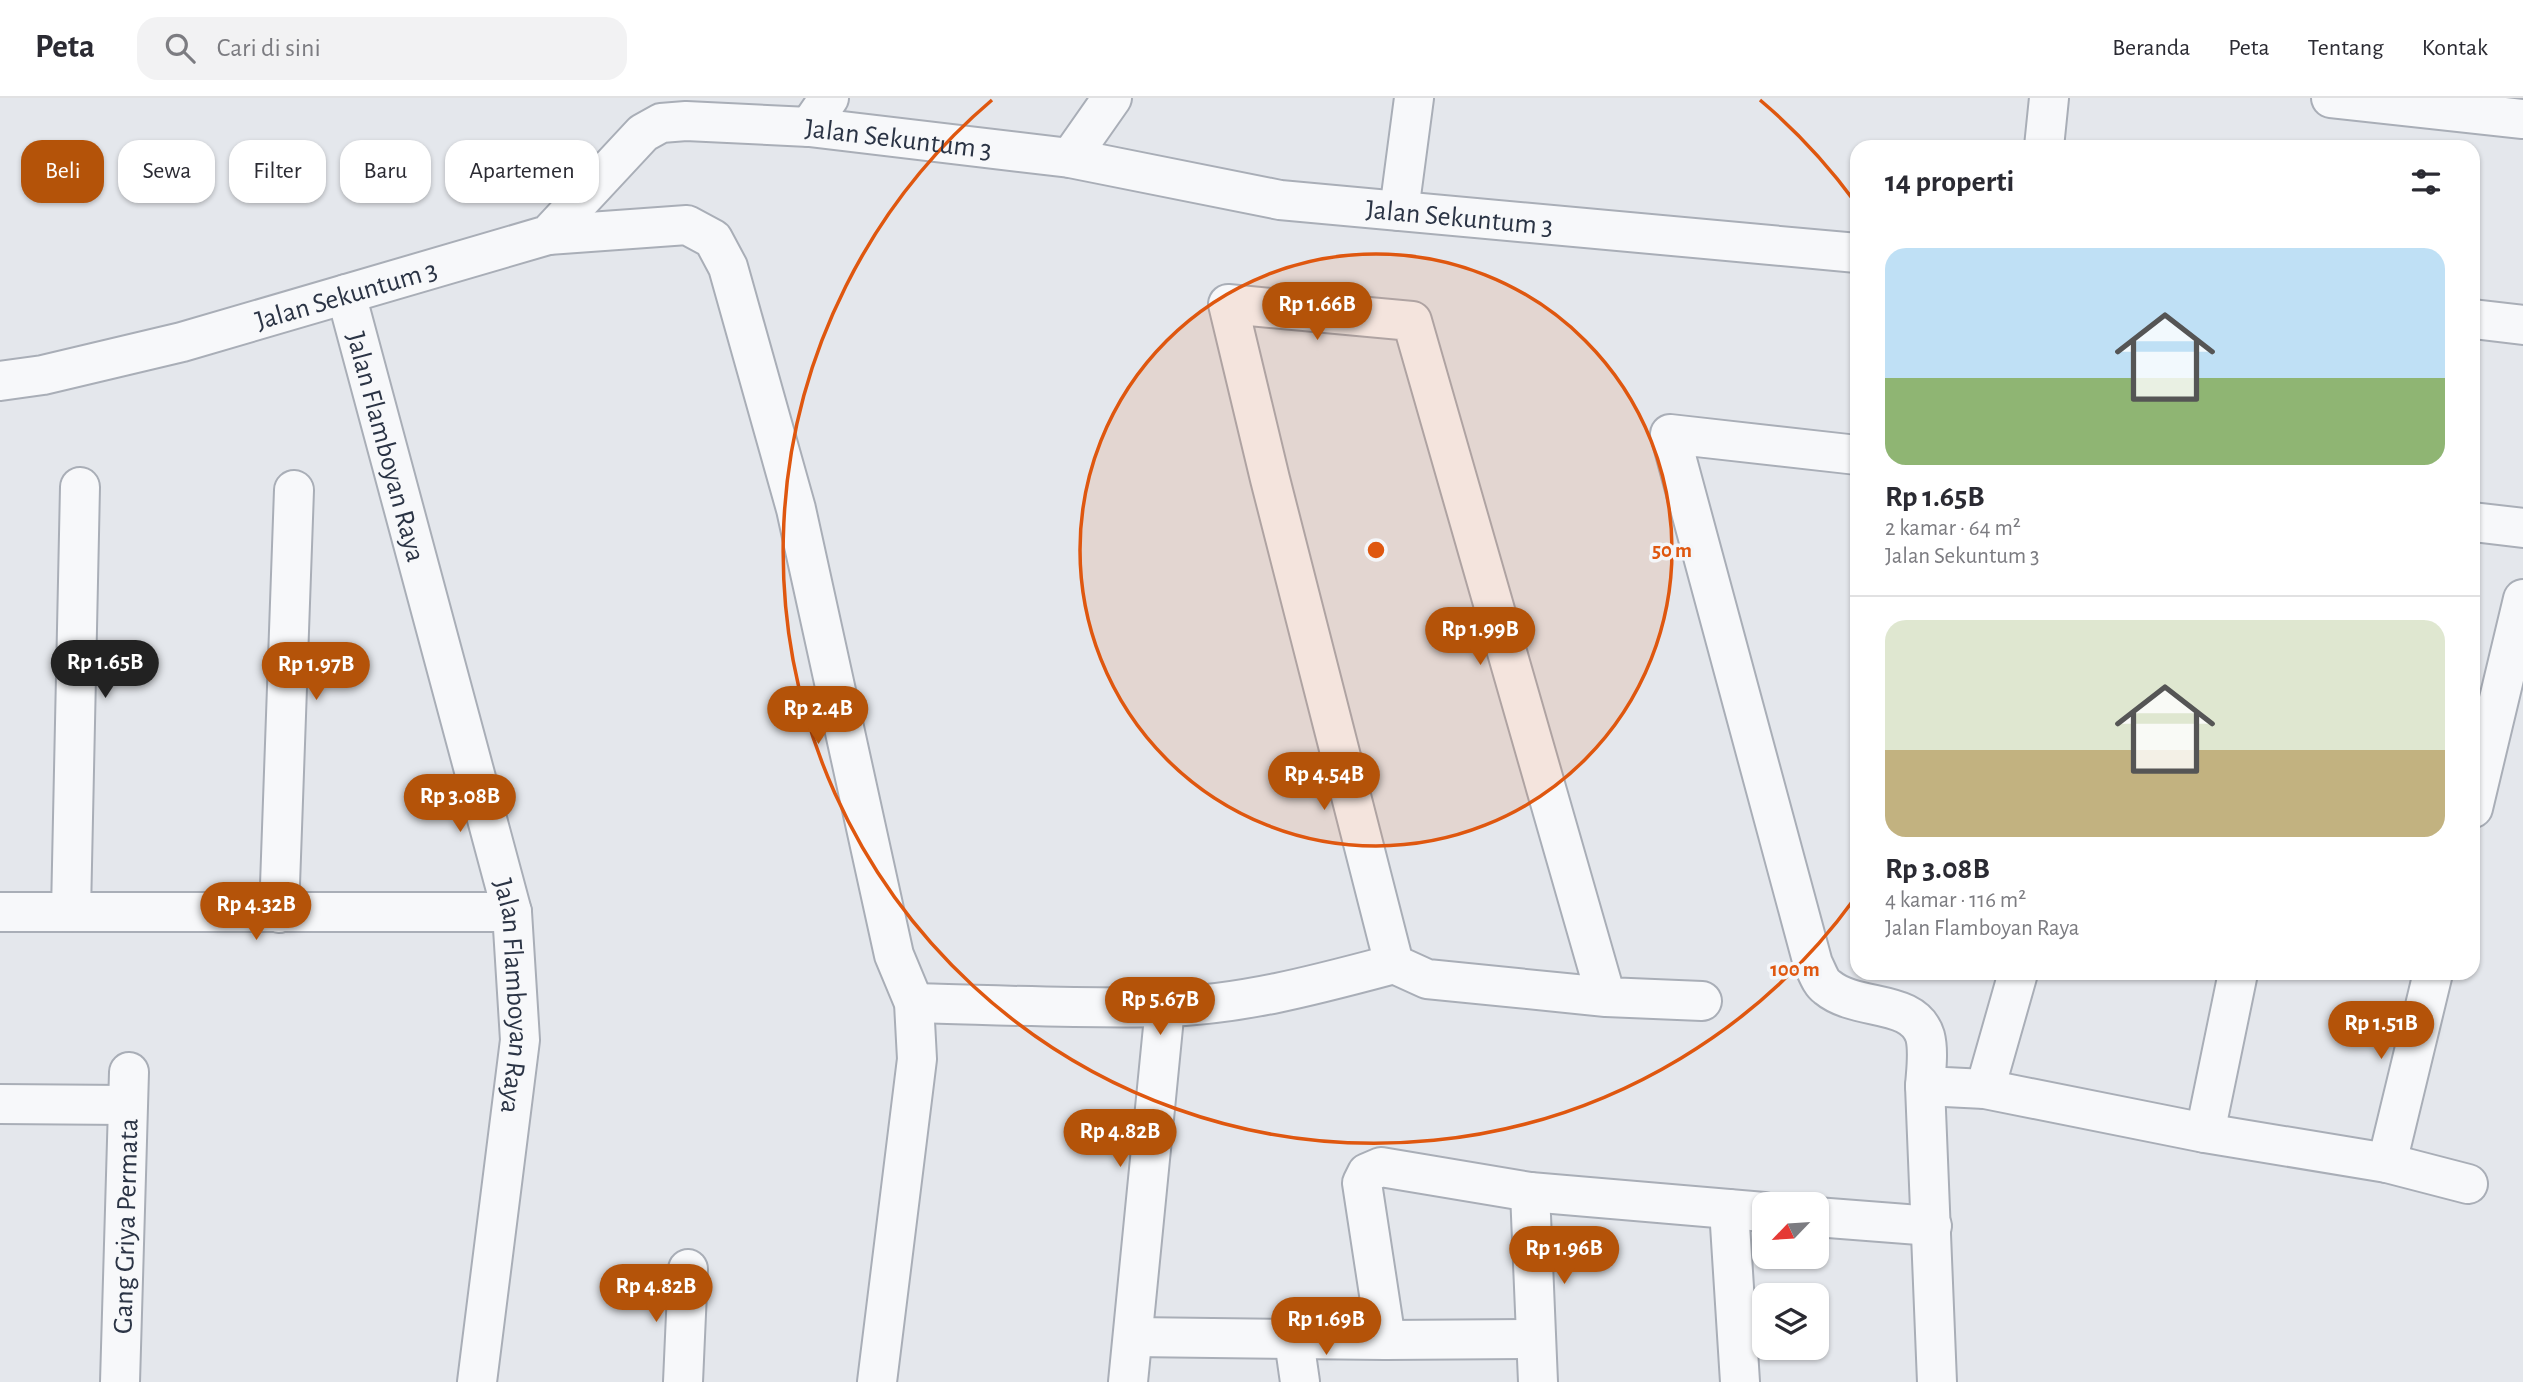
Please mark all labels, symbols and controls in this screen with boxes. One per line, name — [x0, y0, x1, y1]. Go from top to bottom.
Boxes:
search box — [137, 17, 627, 80]
icon: search — [161, 29, 199, 67]
text: Peta — [35, 31, 95, 64]
text: Cari di sini — [217, 35, 321, 61]
text: Beranda — [2112, 36, 2190, 60]
text: Peta — [2228, 36, 2270, 60]
text: Tentang — [2308, 36, 2384, 60]
text: Kontak — [2422, 36, 2488, 60]
street label: Jalan Sekuntum 3 — [803, 115, 993, 165]
chip: Beli — [21, 140, 104, 203]
chip: Sewa — [118, 140, 215, 203]
chip: Filter — [229, 140, 326, 203]
chip: Baru — [340, 140, 431, 203]
chip: Apartemen — [445, 140, 599, 203]
icon: filters — [2407, 163, 2445, 201]
text: 14 properti — [1885, 167, 2014, 197]
street label: Jalan Sekuntum 3 — [1364, 196, 1554, 241]
street label: Jalan Sekuntum 3 — [252, 256, 441, 336]
pin: Rp 1.66B — [1245, 282, 1389, 342]
text: Rp 1.66B — [1278, 293, 1356, 316]
icon: home — [2102, 294, 2228, 420]
street label: Jalan Flamboyan Raya — [341, 329, 429, 565]
text: Rp 1.65B — [1885, 482, 1985, 512]
text: 2 kamar · 64 m² — [1885, 517, 2021, 540]
centre of rings — [1364, 538, 1388, 562]
text: 50 m — [1652, 540, 1692, 561]
text: Jalan Sekuntum 3 — [1885, 545, 2039, 568]
pin: Rp 1.99B — [1408, 608, 1552, 667]
text: Rp 1.99B — [1441, 618, 1519, 641]
pin: Rp 1.65B — [33, 640, 177, 700]
pin: Rp 1.97B — [244, 642, 388, 702]
text: Rp 1.65B — [67, 651, 143, 674]
text: Rp 1.97B — [278, 653, 354, 676]
icon: home — [2102, 666, 2228, 792]
pin: Rp 2.4B — [753, 686, 883, 746]
text: Rp 2.4B — [783, 697, 853, 720]
pin: Rp 4.54B — [1252, 752, 1396, 812]
text: Rp 4.54B — [1284, 763, 1364, 786]
pin: Rp 3.08B — [388, 774, 532, 834]
text: Rp 3.08B — [420, 785, 500, 808]
text: Rp 3.08B — [1885, 854, 1990, 884]
street label: Jalan Flamboyan Raya — [488, 876, 532, 1115]
pin: Rp 4.32B — [184, 882, 328, 942]
text: 4 kamar · 116 m² — [1885, 889, 2026, 912]
text: Rp 4.32B — [216, 893, 296, 916]
text: Jalan Flamboyan Raya — [1885, 917, 2080, 940]
text: 100 m — [1770, 959, 1820, 980]
pin: Rp 5.67B — [1088, 978, 1232, 1037]
text: Rp 5.67B — [1121, 988, 1199, 1011]
pin: Rp 1.51B — [2309, 1002, 2453, 1061]
text: Rp 1.51B — [2344, 1012, 2418, 1035]
pin: Rp 4.82B — [1048, 1110, 1192, 1169]
street label: Gang Griya Permata — [109, 1118, 144, 1334]
text: Rp 4.82B — [1080, 1120, 1160, 1143]
north arrow — [1752, 1192, 1829, 1269]
map controls — [1752, 1192, 1829, 1360]
pin: Rp 1.96B — [1492, 1226, 1636, 1286]
text: Rp 1.96B — [1525, 1237, 1603, 1260]
pin: Rp 4.82B — [584, 1264, 728, 1324]
text: Rp 4.82B — [616, 1275, 696, 1298]
button: layers — [1752, 1283, 1829, 1360]
pin: Rp 1.69B — [1254, 1298, 1398, 1357]
text: Rp 1.69B — [1287, 1308, 1365, 1331]

